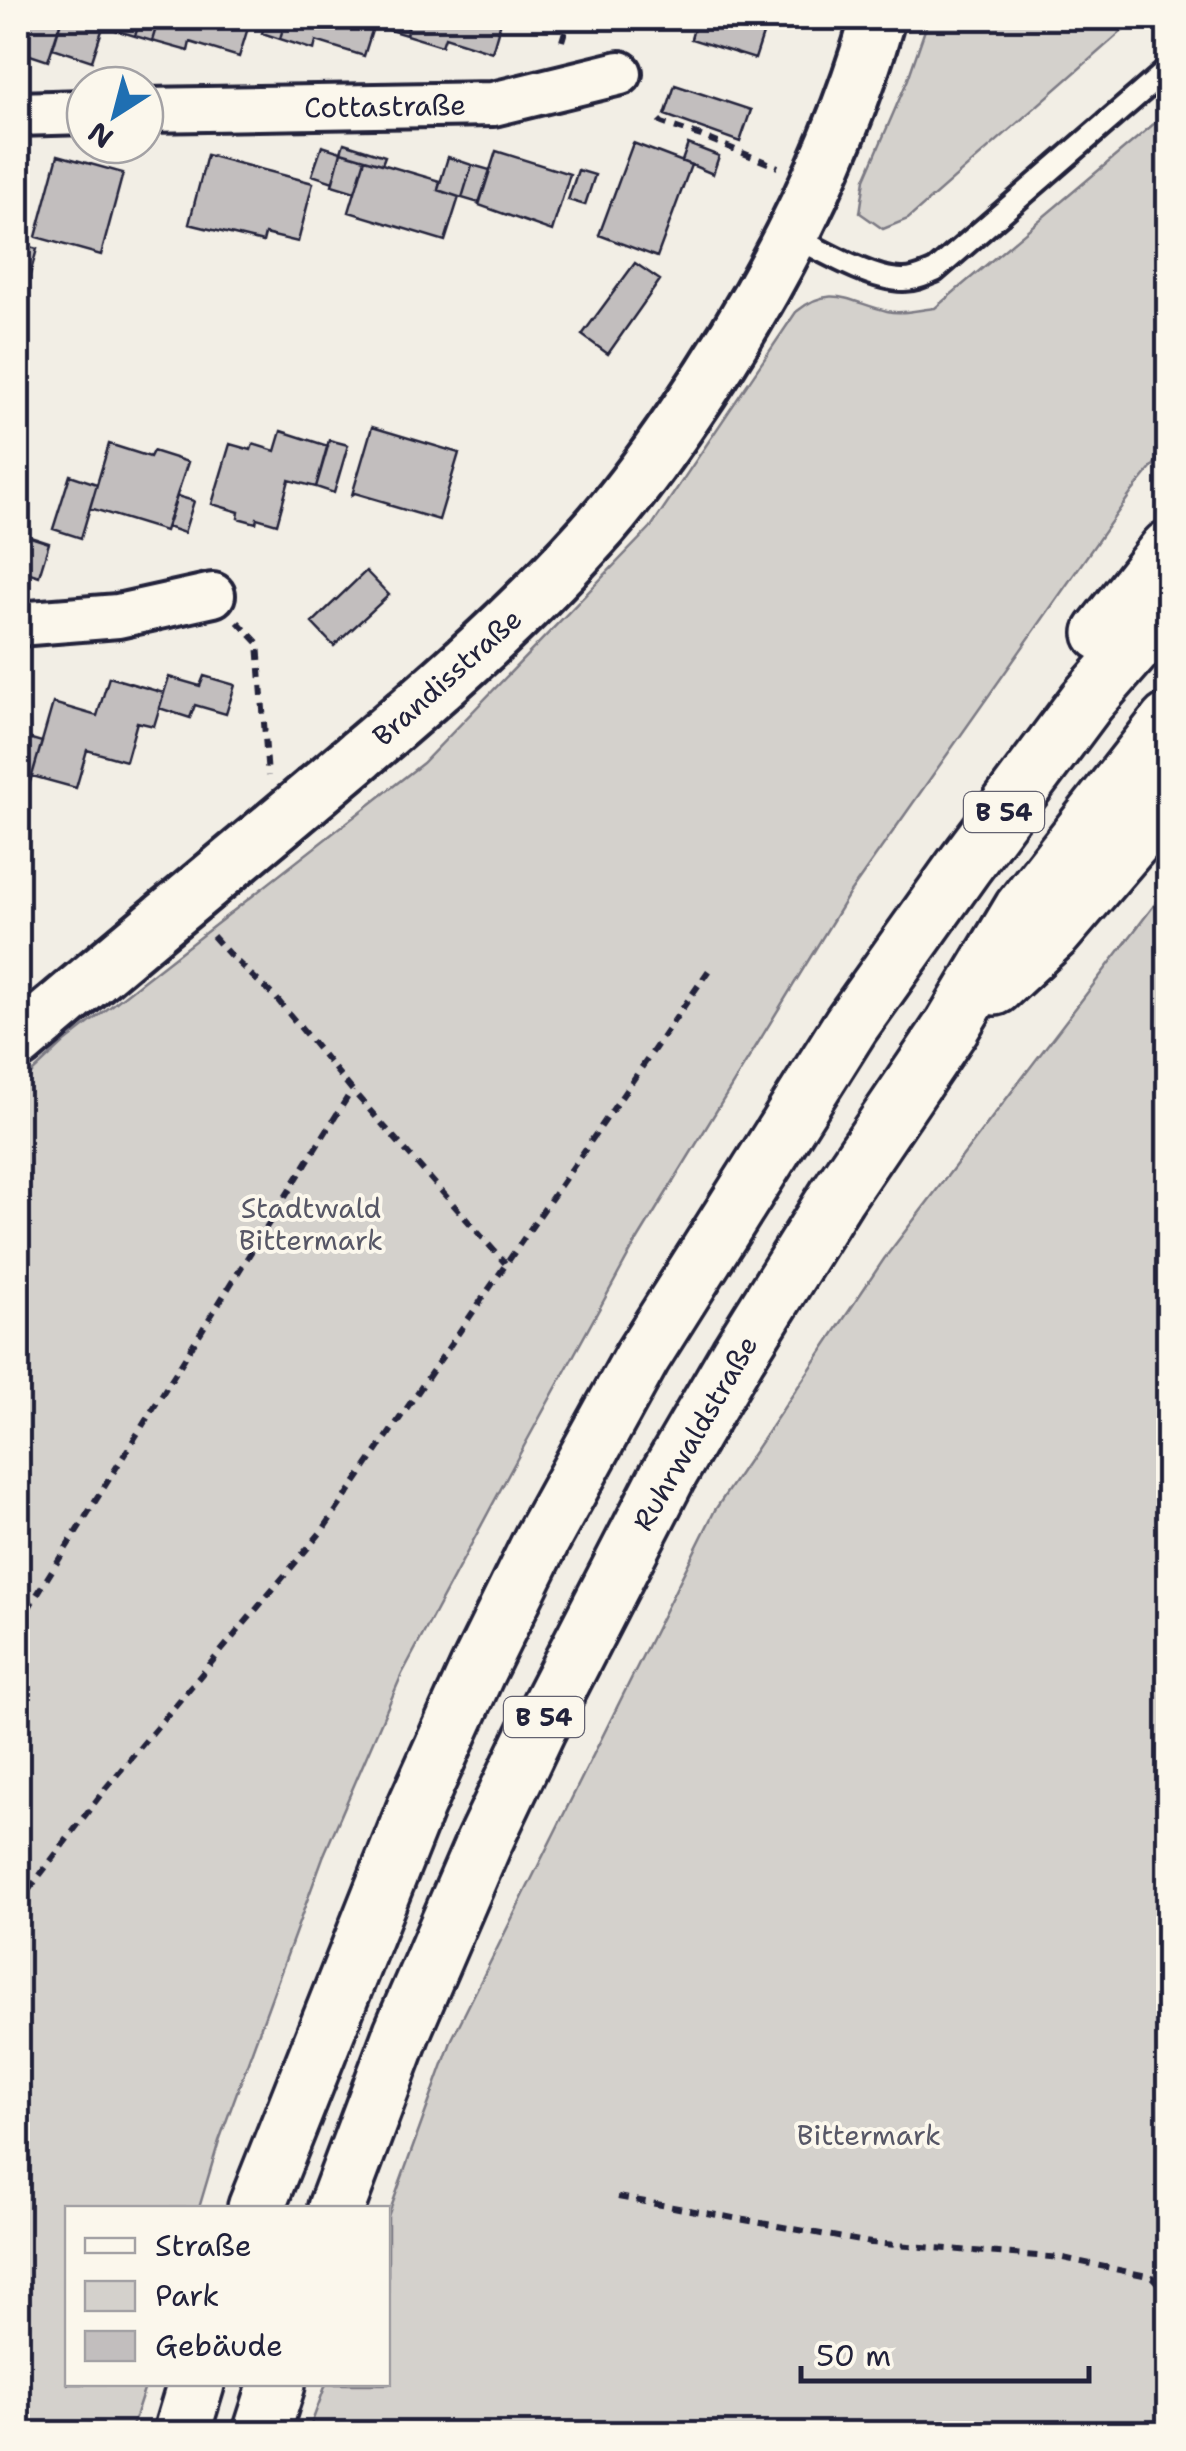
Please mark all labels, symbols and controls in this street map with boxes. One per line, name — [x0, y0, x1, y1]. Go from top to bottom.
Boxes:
north arrow — [65, 65, 165, 165]
street label: Cottastraße — [304, 86, 466, 126]
text: N — [80, 113, 120, 157]
street label: Brandisstraße — [364, 600, 530, 754]
road number: B 54 — [964, 792, 1044, 832]
park label: Stadtwald Bittermark — [239, 1189, 383, 1259]
street label: Ruhrwaldstraße — [624, 1328, 766, 1538]
road number: B 54 — [504, 1697, 584, 1737]
park label: Bittermark — [797, 2116, 941, 2154]
legend — [65, 2206, 390, 2386]
text: Straße — [155, 2225, 252, 2266]
text: Park — [155, 2275, 219, 2316]
scale bar — [801, 2321, 1088, 2383]
text: Gebäude — [155, 2325, 283, 2366]
text: 50 m — [816, 2335, 891, 2376]

